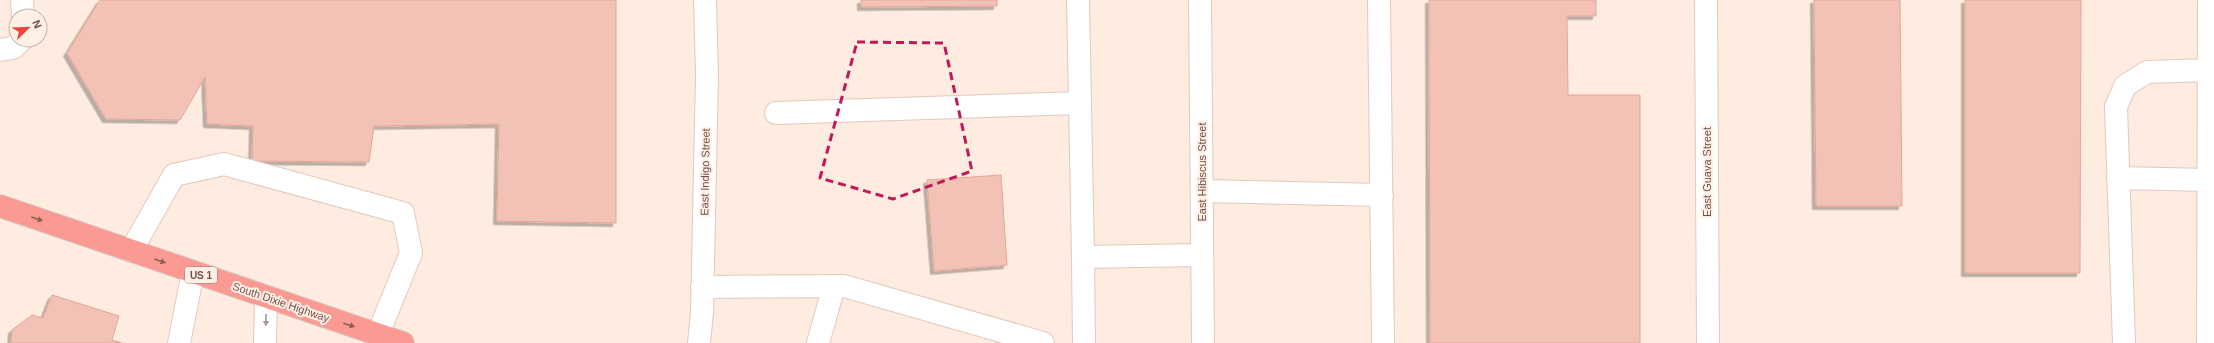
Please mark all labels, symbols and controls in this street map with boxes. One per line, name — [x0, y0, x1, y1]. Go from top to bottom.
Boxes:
north arrow — [8, 8, 48, 48]
text: N — [30, 18, 44, 30]
street label: East Hibiscus Street — [1196, 122, 1208, 222]
street label: East Guava Street — [1701, 127, 1713, 217]
street label: East Indigo Street — [698, 128, 712, 216]
one-way arrow — [31, 216, 43, 222]
one-way arrow — [154, 258, 166, 264]
road number: US 1 — [185, 267, 217, 283]
street label: South Dixie Highway — [231, 280, 331, 324]
one-way arrow — [263, 314, 269, 327]
one-way arrow — [344, 322, 356, 328]

